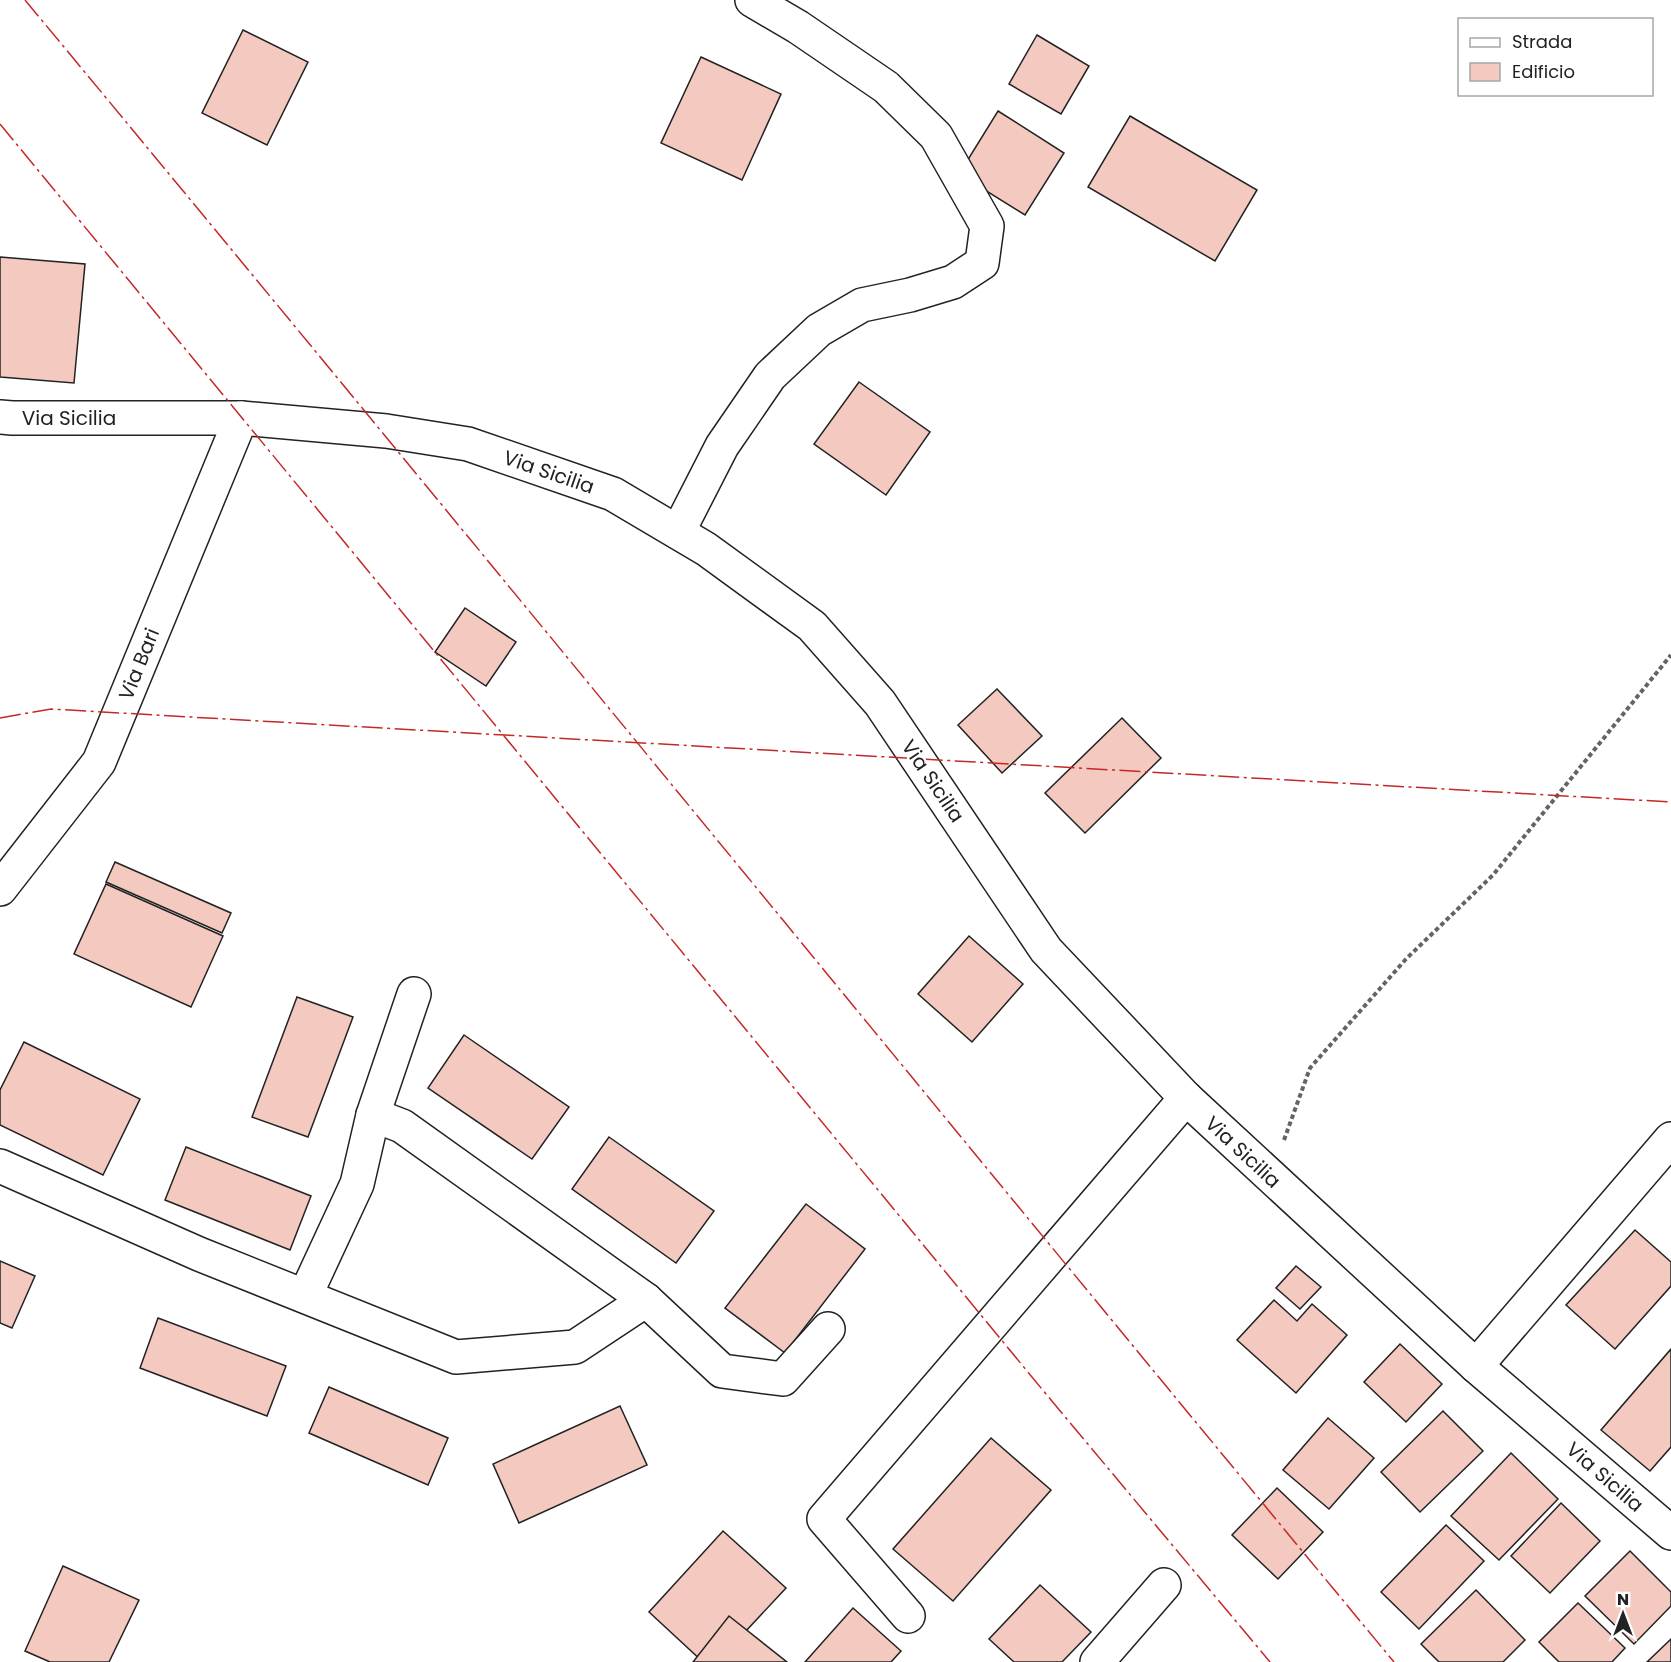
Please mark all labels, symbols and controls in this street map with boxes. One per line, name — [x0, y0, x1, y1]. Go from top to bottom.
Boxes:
legend — [1458, 18, 1653, 96]
text: Strada — [1512, 29, 1572, 54]
text: Edificio — [1512, 59, 1575, 84]
street label: Via Sicilia — [22, 404, 116, 432]
street label: Via Sicilia — [500, 443, 598, 501]
street label: Via Bari — [112, 624, 166, 704]
street label: Via Sicilia — [895, 734, 971, 828]
street label: Via Sicilia — [1199, 1110, 1287, 1194]
street label: Via Sicilia — [1560, 1435, 1650, 1519]
north arrow — [1593, 1584, 1653, 1644]
text: N — [1617, 1588, 1629, 1611]

